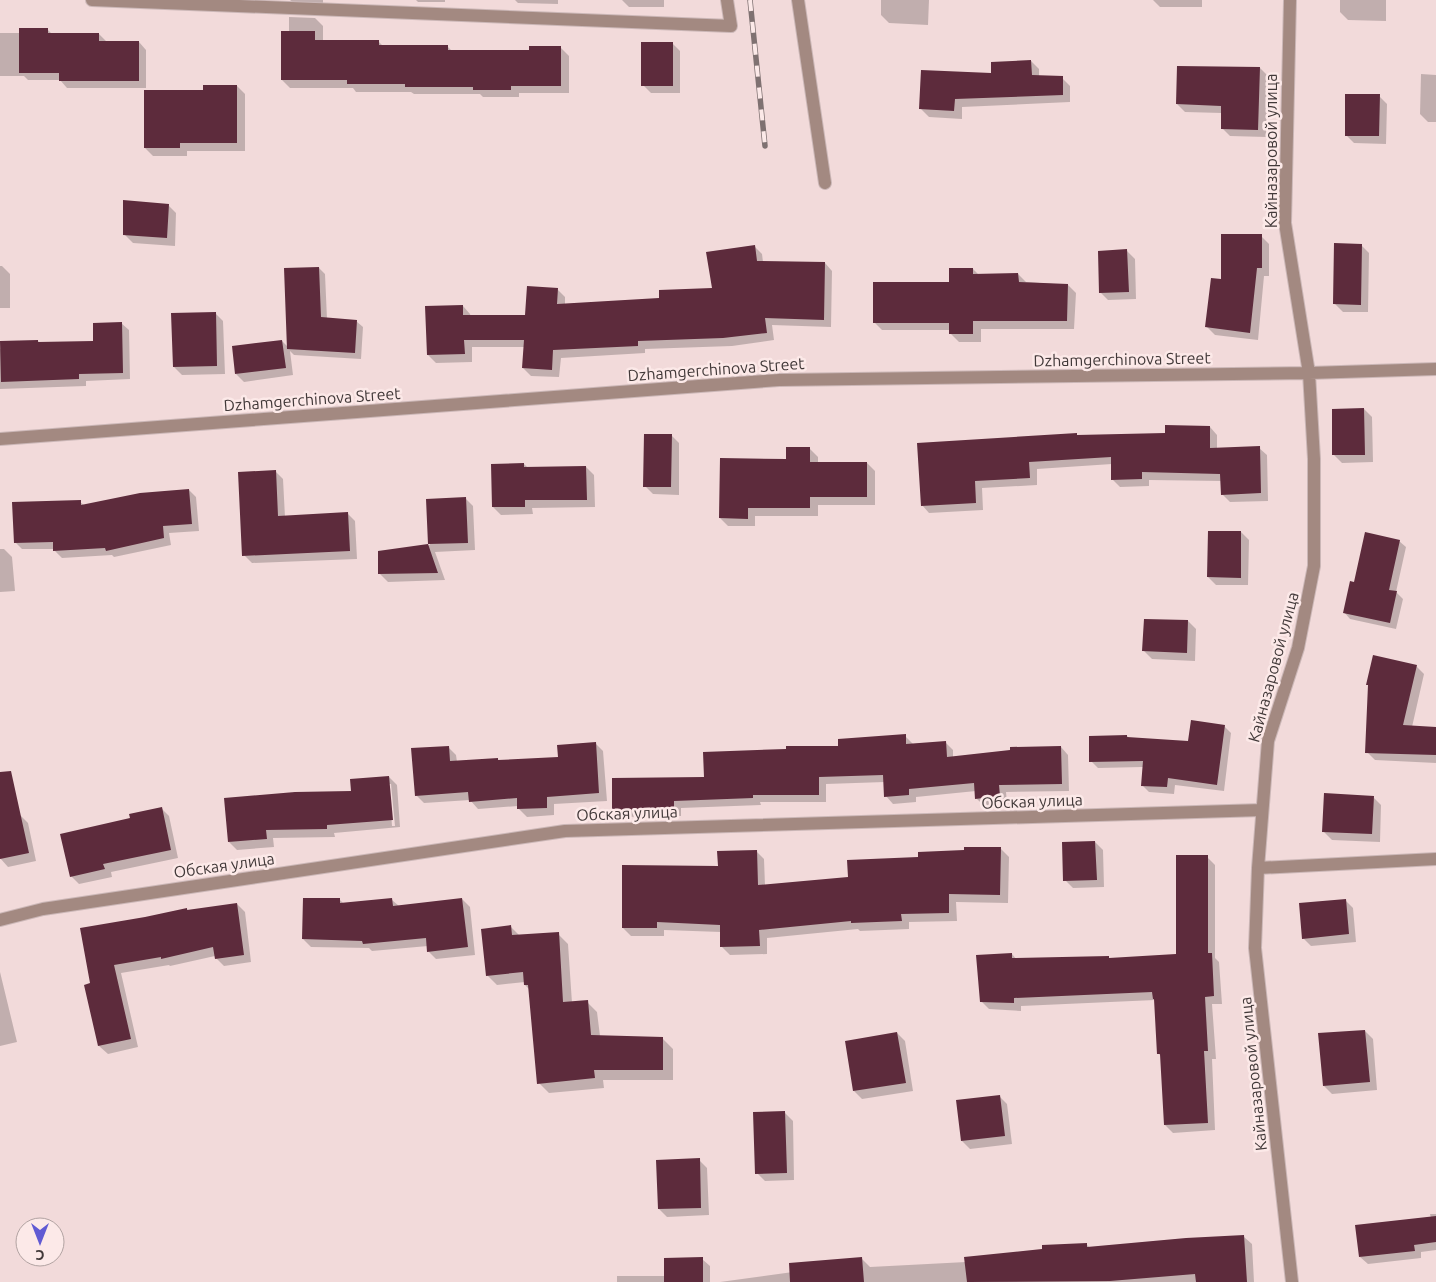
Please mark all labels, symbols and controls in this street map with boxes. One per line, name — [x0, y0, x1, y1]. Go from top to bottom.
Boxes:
street label: Кайназаровой улица — [1262, 74, 1280, 228]
street label: Dzhamgerchinova Street — [1033, 348, 1211, 370]
street label: Dzhamgerchinova Street — [627, 354, 806, 384]
street label: Dzhamgerchinova Street — [223, 384, 402, 414]
street label: Кайназаровой улица — [1244, 590, 1302, 744]
street label: Обская улица — [981, 790, 1083, 812]
street label: Обская улица — [576, 802, 678, 824]
street label: Обская улица — [172, 849, 276, 881]
street label: Кайназаровой улица — [1236, 996, 1270, 1152]
north arrow — [15, 1217, 65, 1267]
text: С — [35, 1247, 44, 1263]

